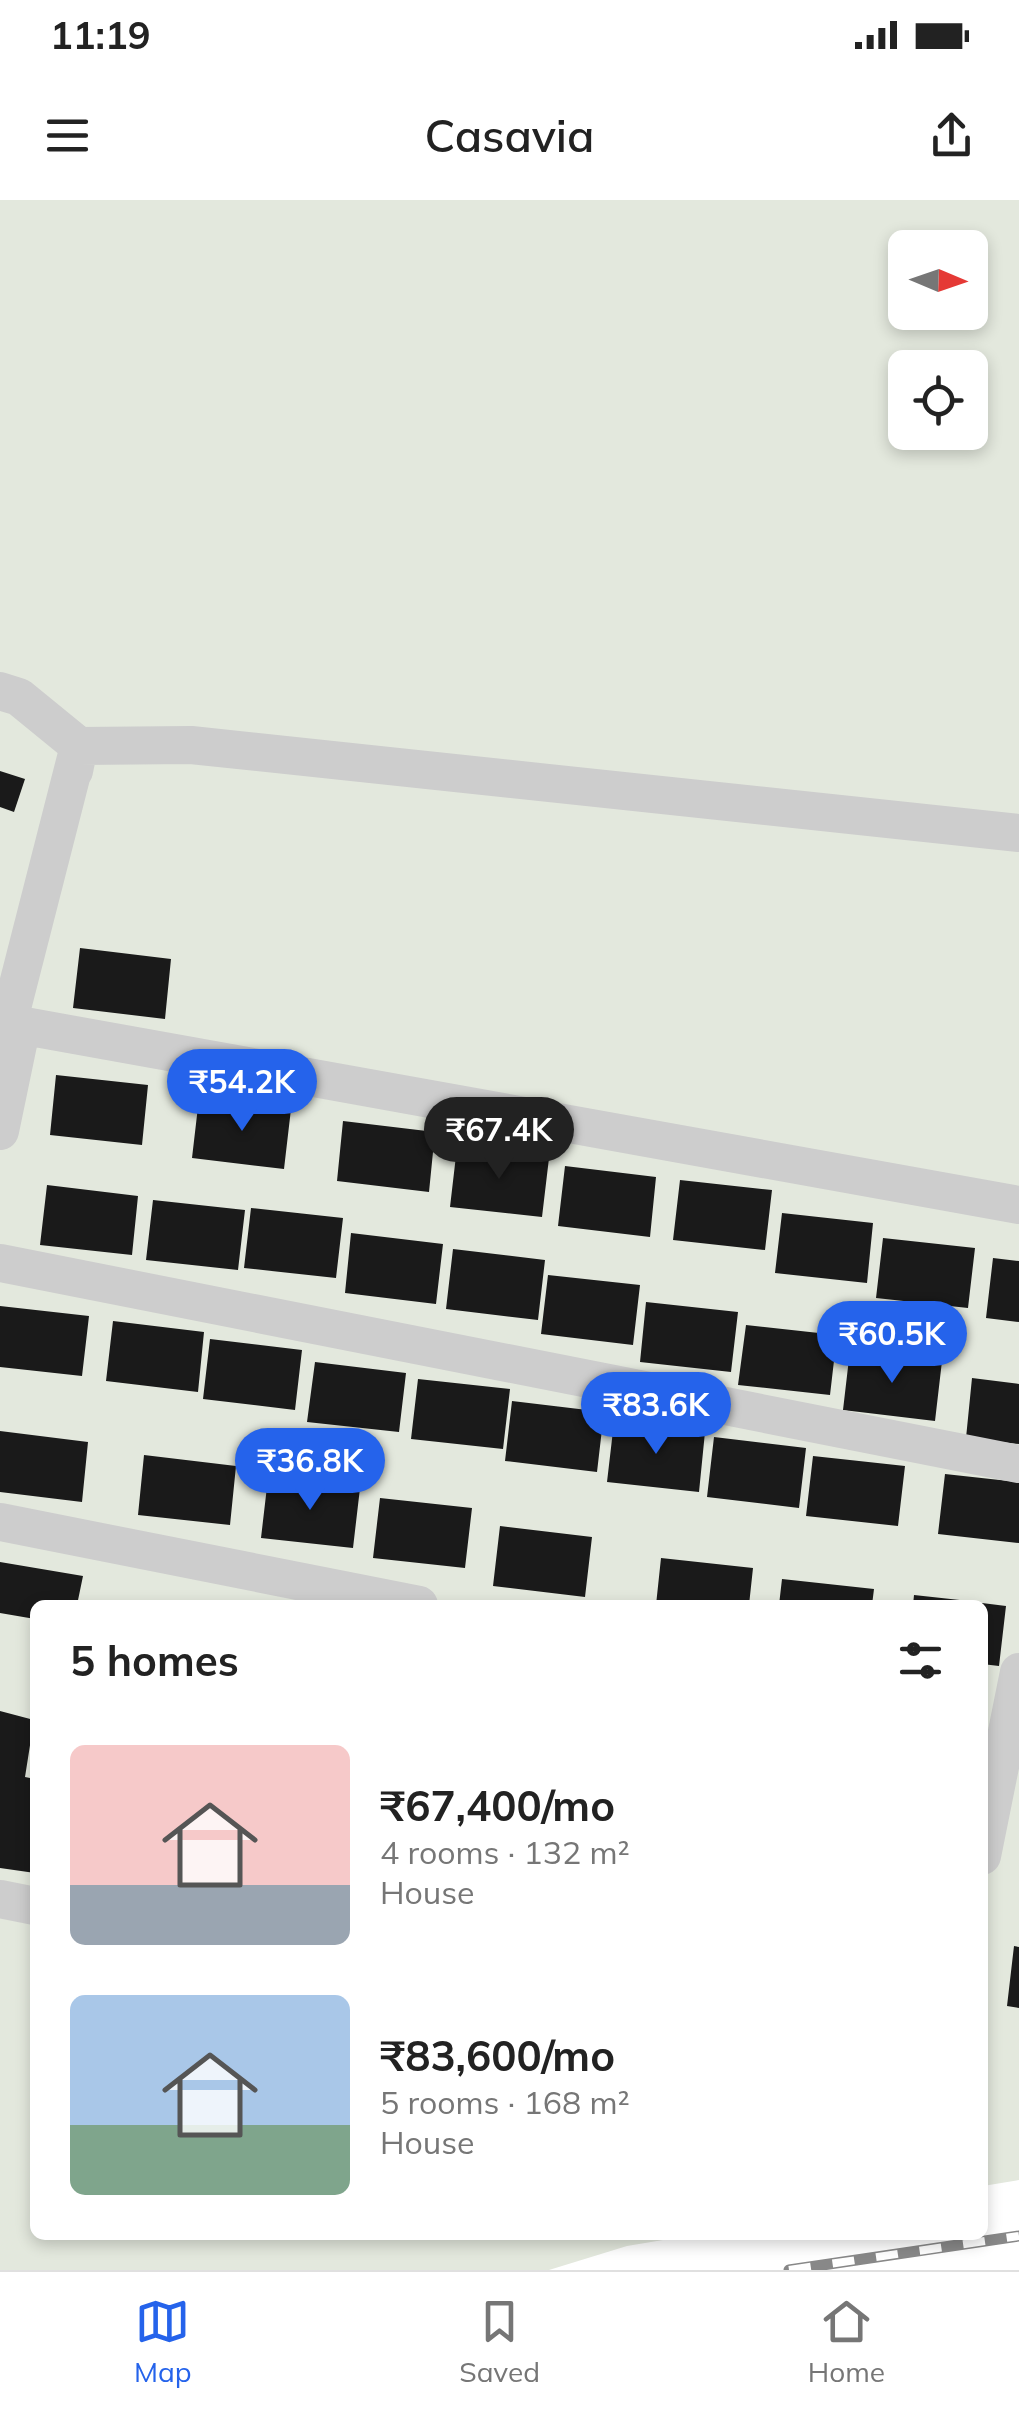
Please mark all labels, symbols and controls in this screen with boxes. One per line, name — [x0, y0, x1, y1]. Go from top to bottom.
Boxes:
text: 11:19 — [50, 11, 151, 59]
text: Casavia — [425, 107, 594, 163]
icon: menu — [40, 108, 95, 163]
icon: share — [924, 108, 979, 163]
north arrow — [888, 230, 988, 330]
map controls — [888, 230, 988, 450]
button: locate — [888, 350, 988, 450]
pin: ₹54.2K — [161, 1049, 323, 1134]
text: ₹54.2K — [189, 1061, 295, 1101]
pin: ₹67.4K — [418, 1097, 580, 1182]
text: ₹67.4K — [446, 1109, 552, 1149]
pin: ₹60.5K — [811, 1301, 973, 1386]
text: ₹60.5K — [839, 1313, 945, 1353]
pin: ₹83.6K — [575, 1372, 737, 1457]
text: ₹83.6K — [603, 1384, 709, 1424]
pin: ₹36.8K — [229, 1428, 391, 1513]
text: ₹36.8K — [257, 1440, 363, 1480]
icon: filters — [893, 1633, 948, 1688]
text: 5 homes — [70, 1634, 239, 1687]
text: ₹67,400/mo — [380, 1779, 615, 1832]
icon: home — [150, 1785, 270, 1905]
text: 4 rooms · 132 m² — [380, 1832, 630, 1872]
text: House — [380, 1872, 475, 1912]
text: ₹83,600/mo — [380, 2029, 615, 2082]
icon: home — [150, 2035, 270, 2155]
text: 5 rooms · 168 m² — [380, 2082, 630, 2122]
text: House — [380, 2122, 475, 2162]
tab: Map — [134, 2294, 192, 2389]
tab: Saved — [459, 2294, 540, 2389]
tab: Home — [808, 2294, 885, 2389]

